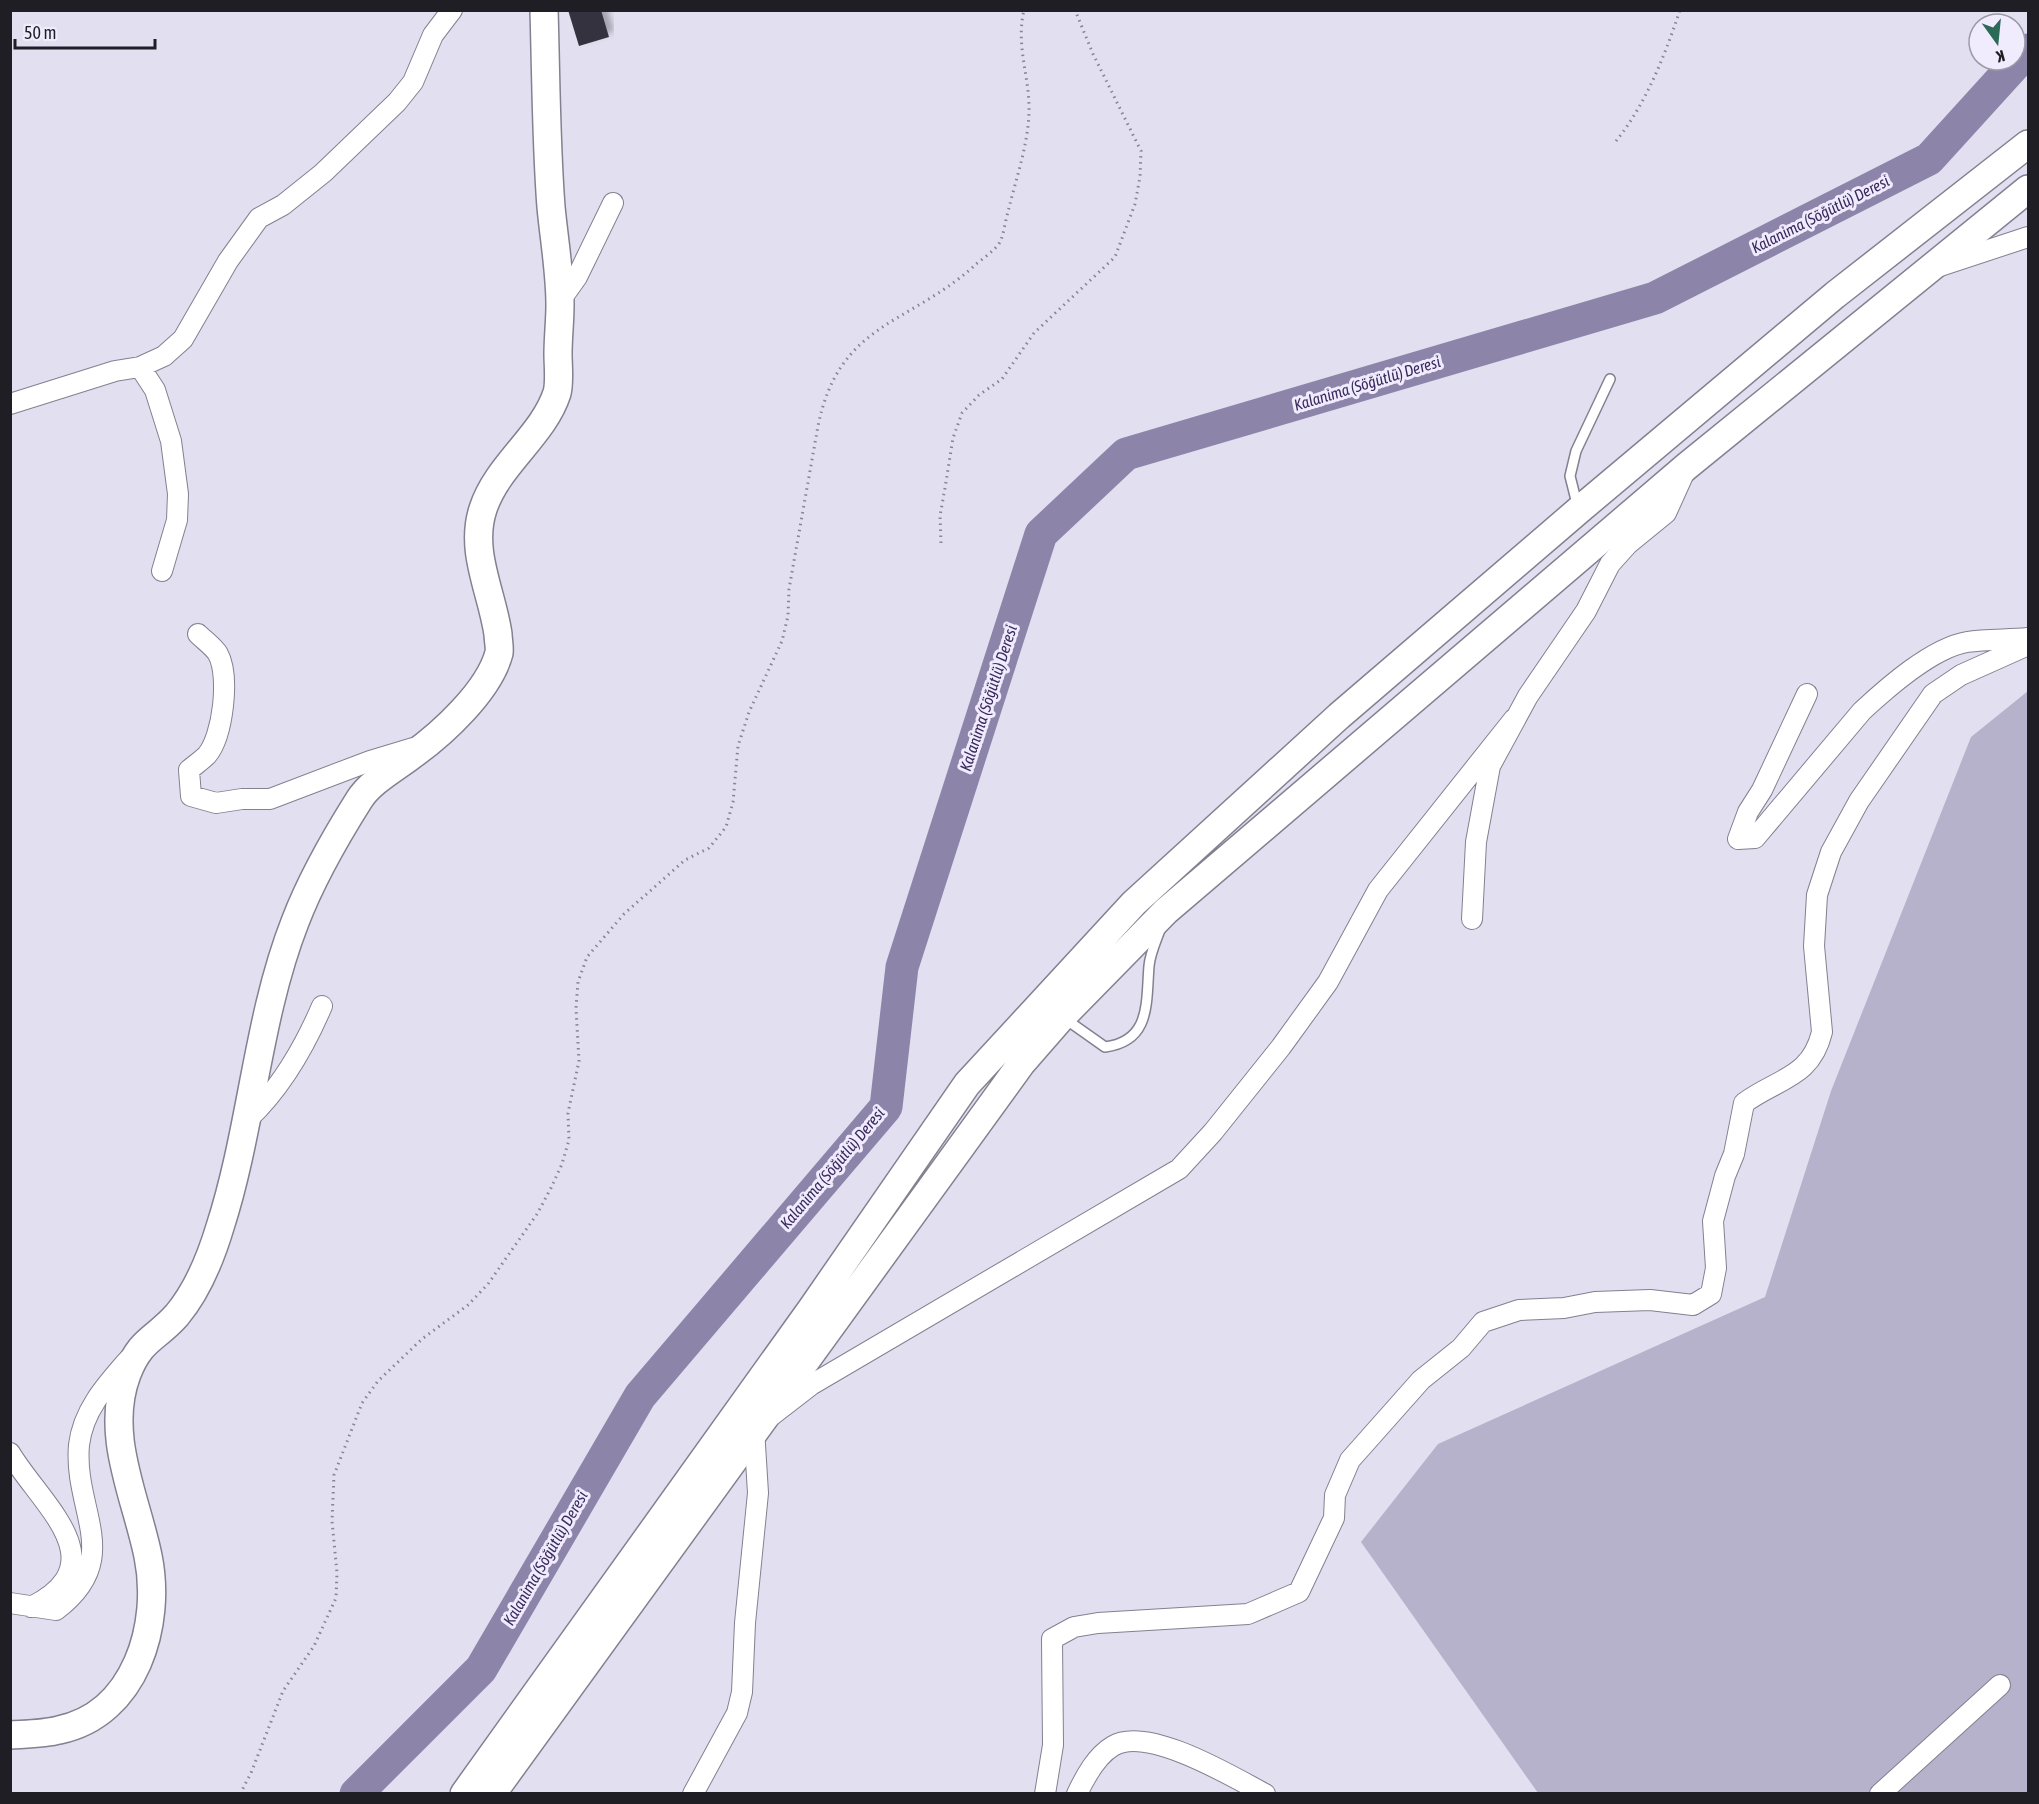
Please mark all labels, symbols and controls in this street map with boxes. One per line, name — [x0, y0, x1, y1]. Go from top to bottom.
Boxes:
scale bar — [15, 12, 154, 50]
north arrow — [1967, 12, 2027, 72]
text: 50 m — [24, 22, 56, 43]
text: K — [1995, 47, 2007, 66]
water label: Kalanima (Söğütlü) Deresi — [1748, 171, 1893, 257]
water label: Kalanima (Söğütlü) Deresi — [1292, 352, 1443, 415]
water label: Kalanima (Söğütlü) Deresi — [956, 623, 1021, 773]
water label: Kalanima (Söğütlü) Deresi — [776, 1104, 889, 1233]
water label: Kalanima (Söğütlü) Deresi — [499, 1487, 592, 1629]

